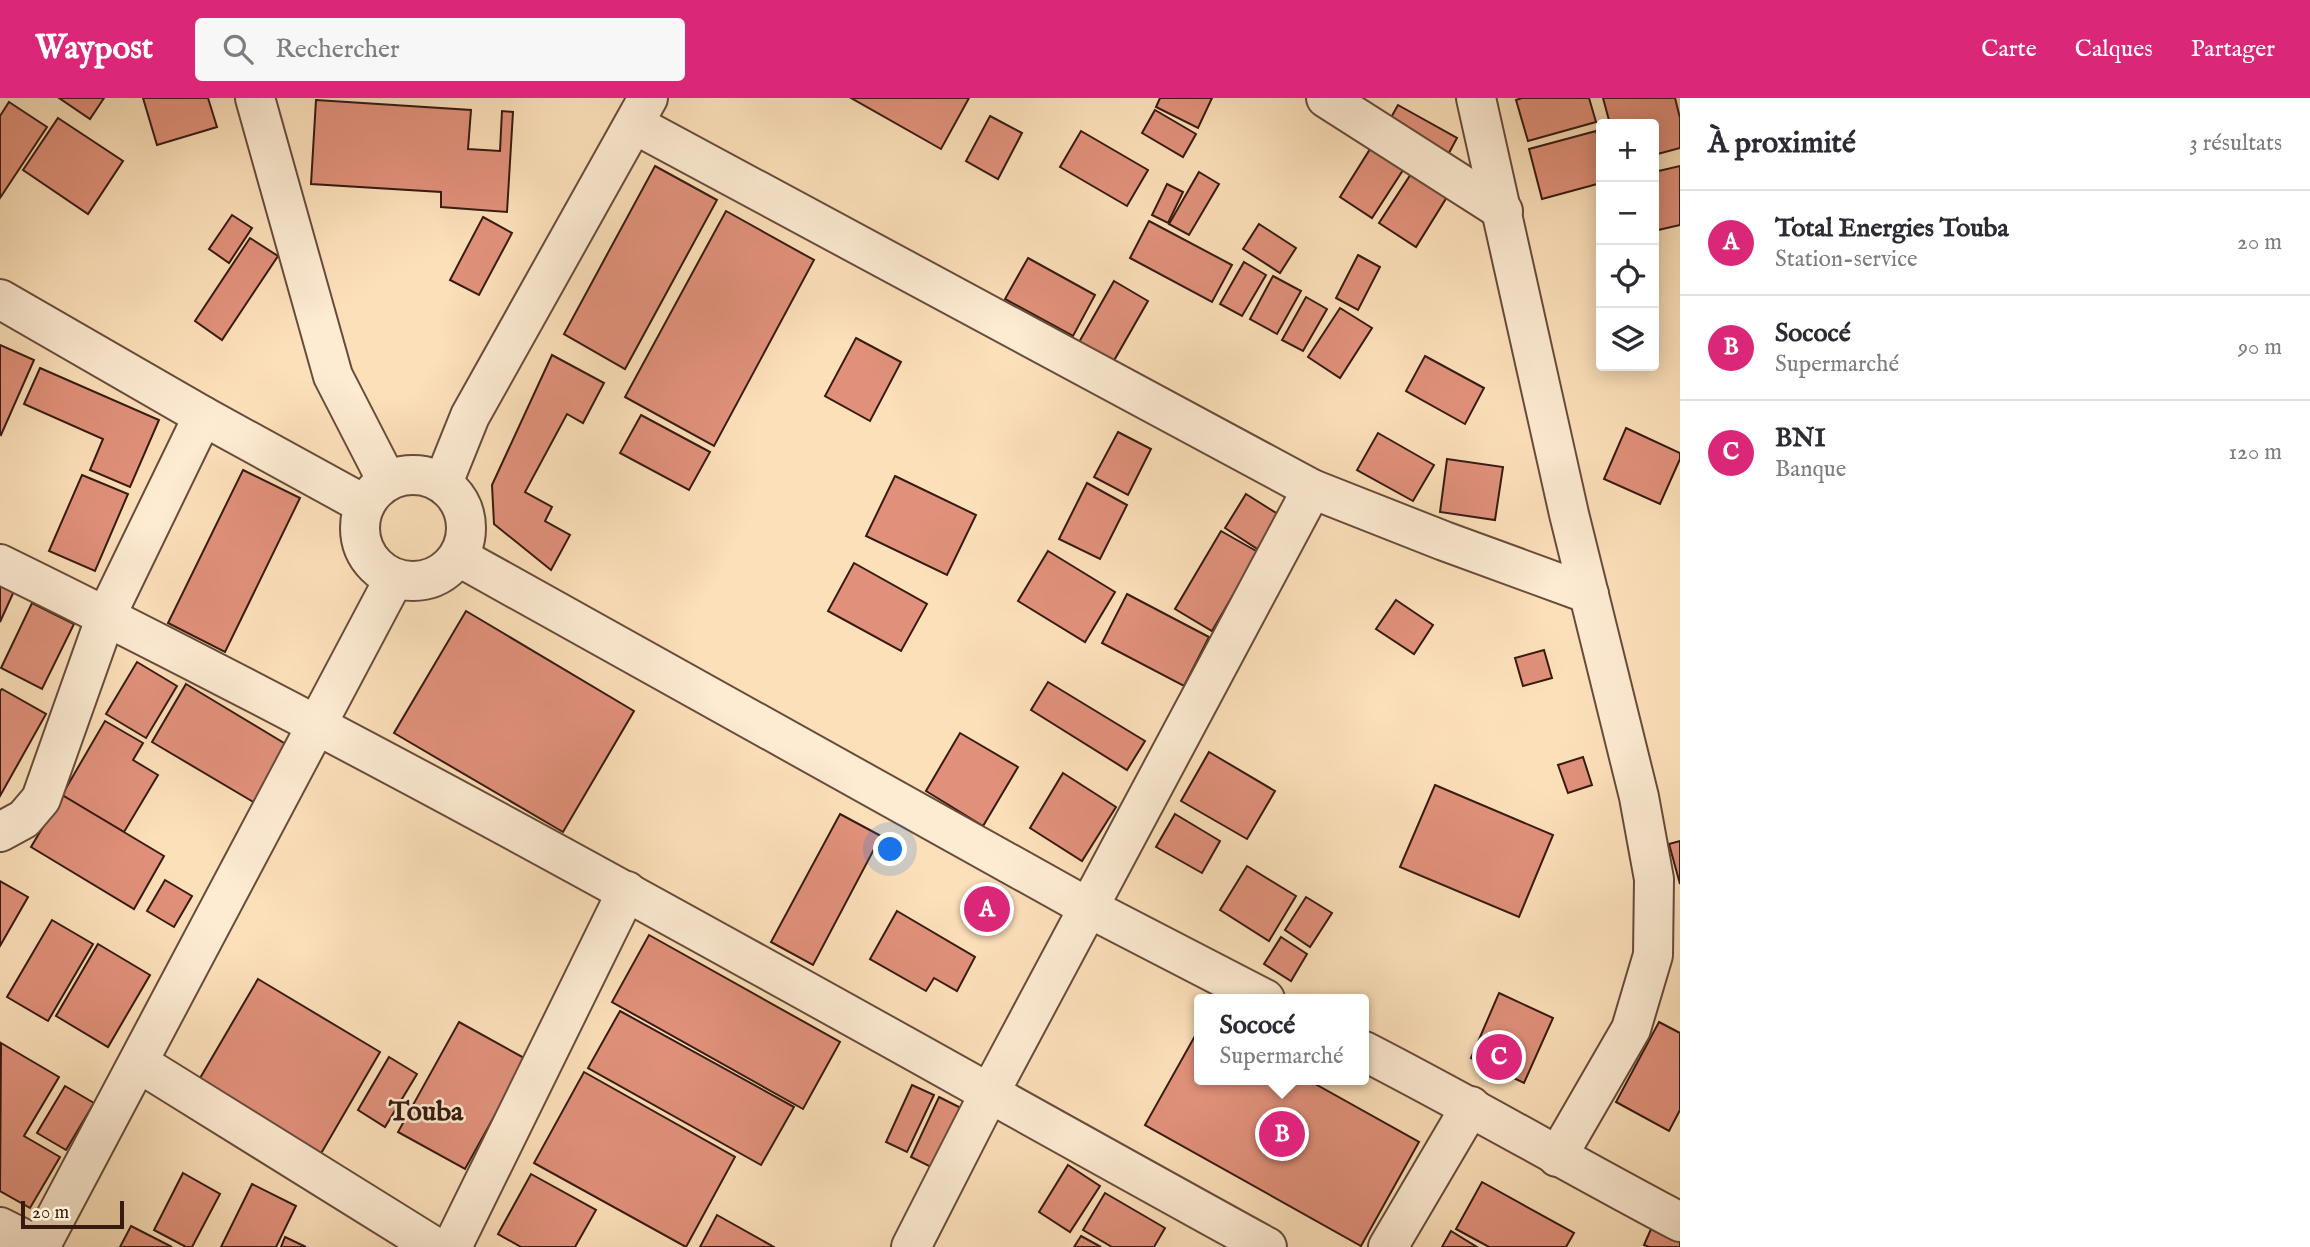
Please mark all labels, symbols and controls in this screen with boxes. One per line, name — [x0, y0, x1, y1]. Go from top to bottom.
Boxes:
search box — [195, 18, 685, 81]
text: Waypost — [35, 28, 153, 70]
icon: search — [219, 30, 257, 68]
text: Rechercher — [275, 33, 400, 66]
text: Carte — [1981, 34, 2037, 65]
text: Calques — [2075, 34, 2153, 65]
text: Partager — [2191, 34, 2275, 65]
map controls — [1596, 119, 1659, 371]
button: + — [1596, 119, 1659, 182]
text: À proximité — [1708, 125, 1856, 163]
text: 3 résultats — [2189, 129, 2282, 158]
button: − — [1596, 182, 1659, 245]
text: Total Energies Touba — [1775, 212, 2009, 245]
text: A — [1723, 228, 1739, 257]
text: 20 m — [2237, 228, 2282, 257]
button: locate — [1596, 245, 1659, 308]
text: Station-service — [1775, 245, 1918, 274]
button: layers — [1596, 308, 1659, 371]
text: Sococé — [1775, 317, 1851, 350]
text: B — [1723, 333, 1739, 362]
text: 90 m — [2238, 333, 2282, 362]
text: Supermarché — [1775, 350, 1899, 379]
text: BNI — [1775, 422, 1826, 455]
text: C — [1723, 438, 1739, 467]
text: 120 m — [2229, 438, 2282, 467]
text: Banque — [1775, 455, 1846, 484]
your location — [873, 832, 907, 866]
pin: A — [964, 883, 1010, 935]
popup — [1194, 994, 1369, 1085]
text: Sococé — [1220, 1009, 1295, 1042]
pin: C — [1476, 1031, 1522, 1083]
text: Supermarché — [1220, 1042, 1343, 1071]
district label: Touba — [388, 1095, 464, 1130]
pin: B — [1259, 1108, 1305, 1160]
scale bar — [21, 1198, 124, 1230]
text: 20 m — [32, 1201, 69, 1225]

